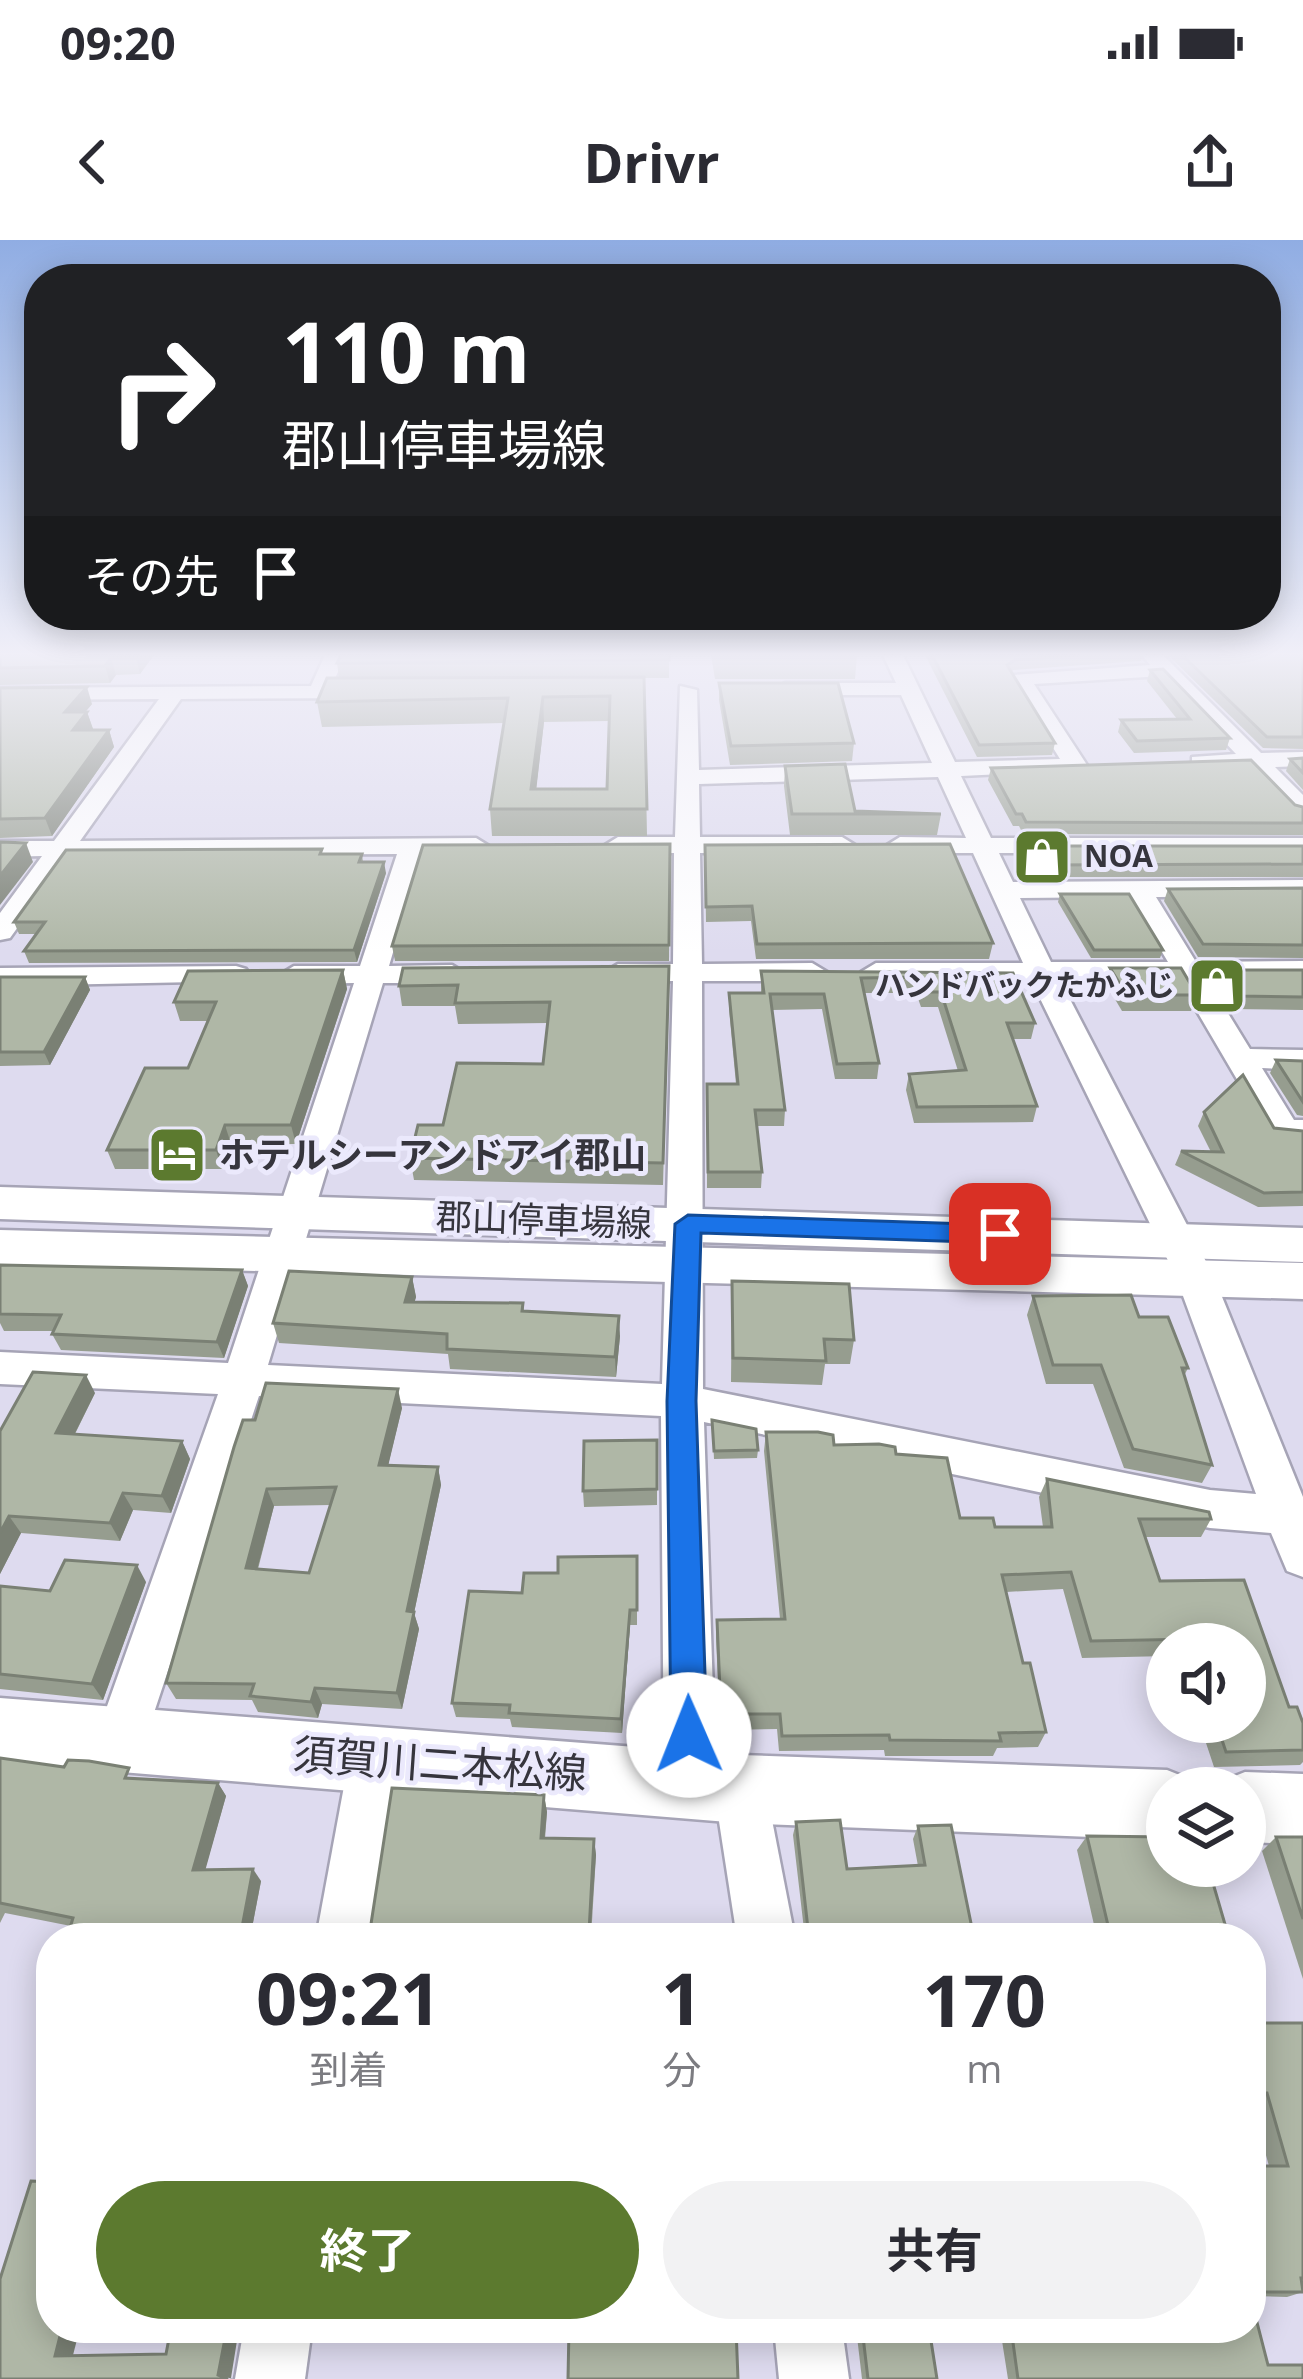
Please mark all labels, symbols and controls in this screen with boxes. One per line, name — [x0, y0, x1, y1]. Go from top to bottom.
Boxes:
text: 09:20 — [60, 12, 176, 73]
text: Drivr — [583, 125, 720, 199]
icon: back — [60, 129, 126, 195]
icon: share — [1177, 129, 1243, 195]
text: 110 m — [282, 293, 530, 408]
icon: right — [84, 312, 240, 468]
text: 郡山停車場線 — [282, 407, 606, 481]
icon: arrive — [243, 540, 309, 606]
text: その先 — [84, 545, 219, 606]
shop icon: NOA — [1011, 826, 1073, 888]
place label: NOA — [1084, 835, 1153, 876]
shop icon: ハンドバックたかふじ — [1186, 955, 1248, 1017]
place label: ハンドバックたかふじ — [875, 964, 1175, 1005]
hotel icon: ホテルシーアンドアイ郡山 — [146, 1124, 208, 1186]
place label: ホテルシーアンドアイ郡山 — [219, 1130, 646, 1179]
pin — [949, 1183, 1051, 1285]
street label: 郡山停車場線 — [435, 1191, 653, 1248]
icon: arrive — [967, 1201, 1033, 1267]
map controls — [1146, 1623, 1266, 1887]
button: sound — [1146, 1623, 1266, 1743]
position arrow — [626, 1672, 752, 1798]
street label: 須賀川二本松線 — [291, 1724, 589, 1801]
button: layers — [1146, 1767, 1266, 1887]
text: 09:21 — [256, 1948, 441, 2046]
text: 1 — [661, 1948, 702, 2046]
text: 170 — [922, 1950, 1046, 2048]
text: m — [966, 2041, 1002, 2094]
text: 到着 — [310, 2042, 388, 2095]
text: 分 — [662, 2042, 701, 2095]
button: 終了 — [96, 2181, 639, 2319]
button: 共有 — [663, 2181, 1206, 2319]

